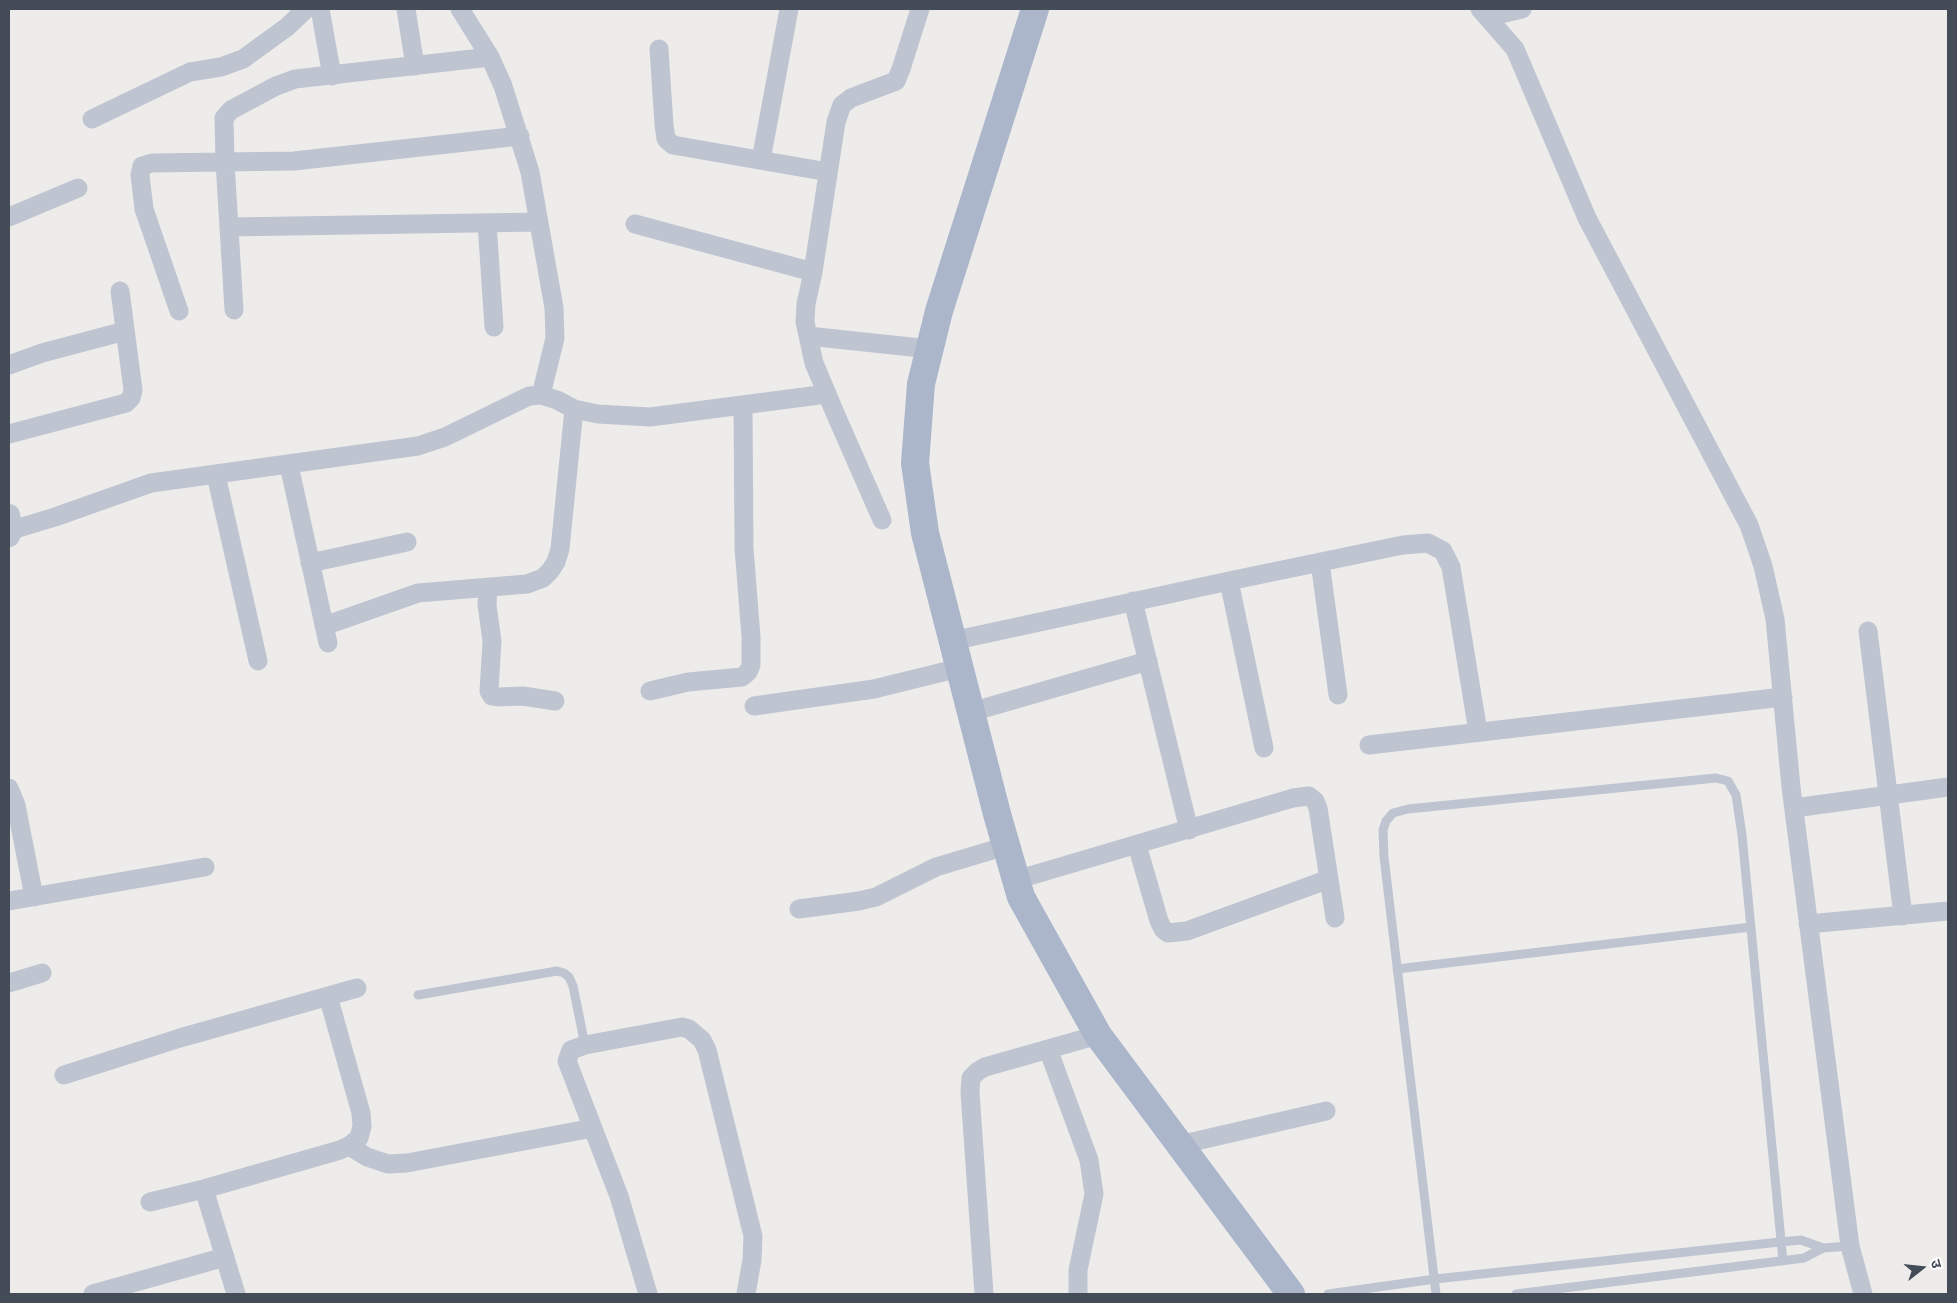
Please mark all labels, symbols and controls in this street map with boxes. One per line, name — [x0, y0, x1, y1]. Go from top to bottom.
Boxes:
north arrow — [1897, 1243, 1947, 1293]
text: उ — [1928, 1257, 1946, 1270]

